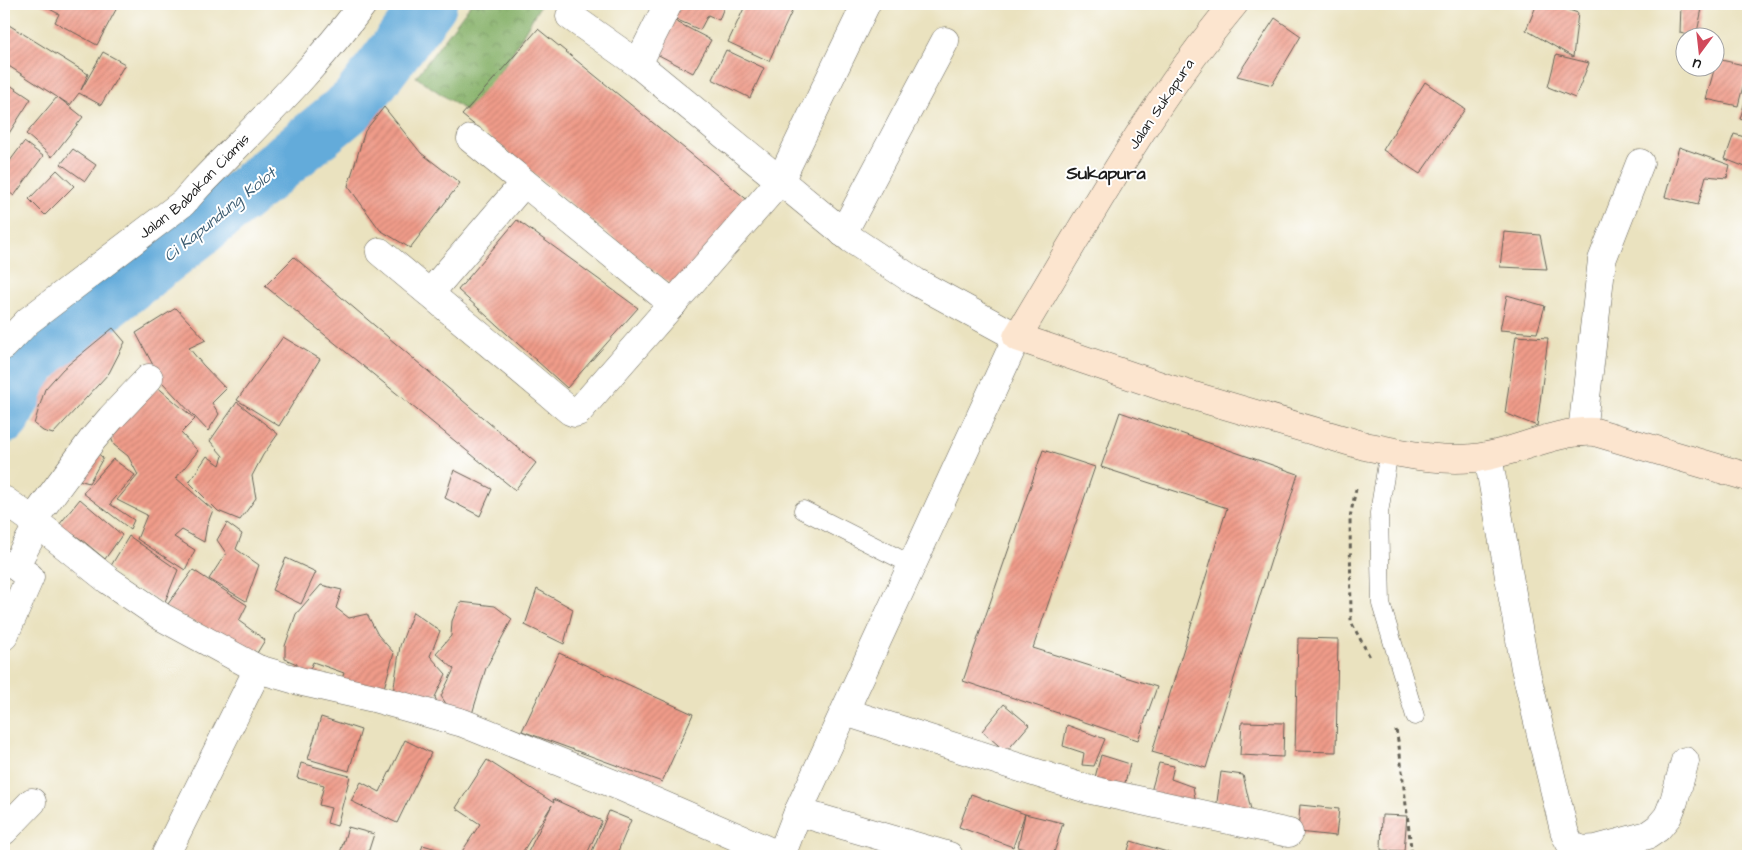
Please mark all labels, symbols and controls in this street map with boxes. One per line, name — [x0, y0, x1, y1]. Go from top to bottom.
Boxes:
north arrow — [1674, 28, 1724, 78]
text: U — [1690, 53, 1703, 74]
street label: Jalan Sukapura — [1123, 55, 1200, 154]
street label: Jalan Babakan Ciamis — [134, 129, 255, 244]
district label: Sukapura — [1065, 161, 1146, 186]
water label: Ci Kapundung Kolot — [159, 162, 282, 268]

